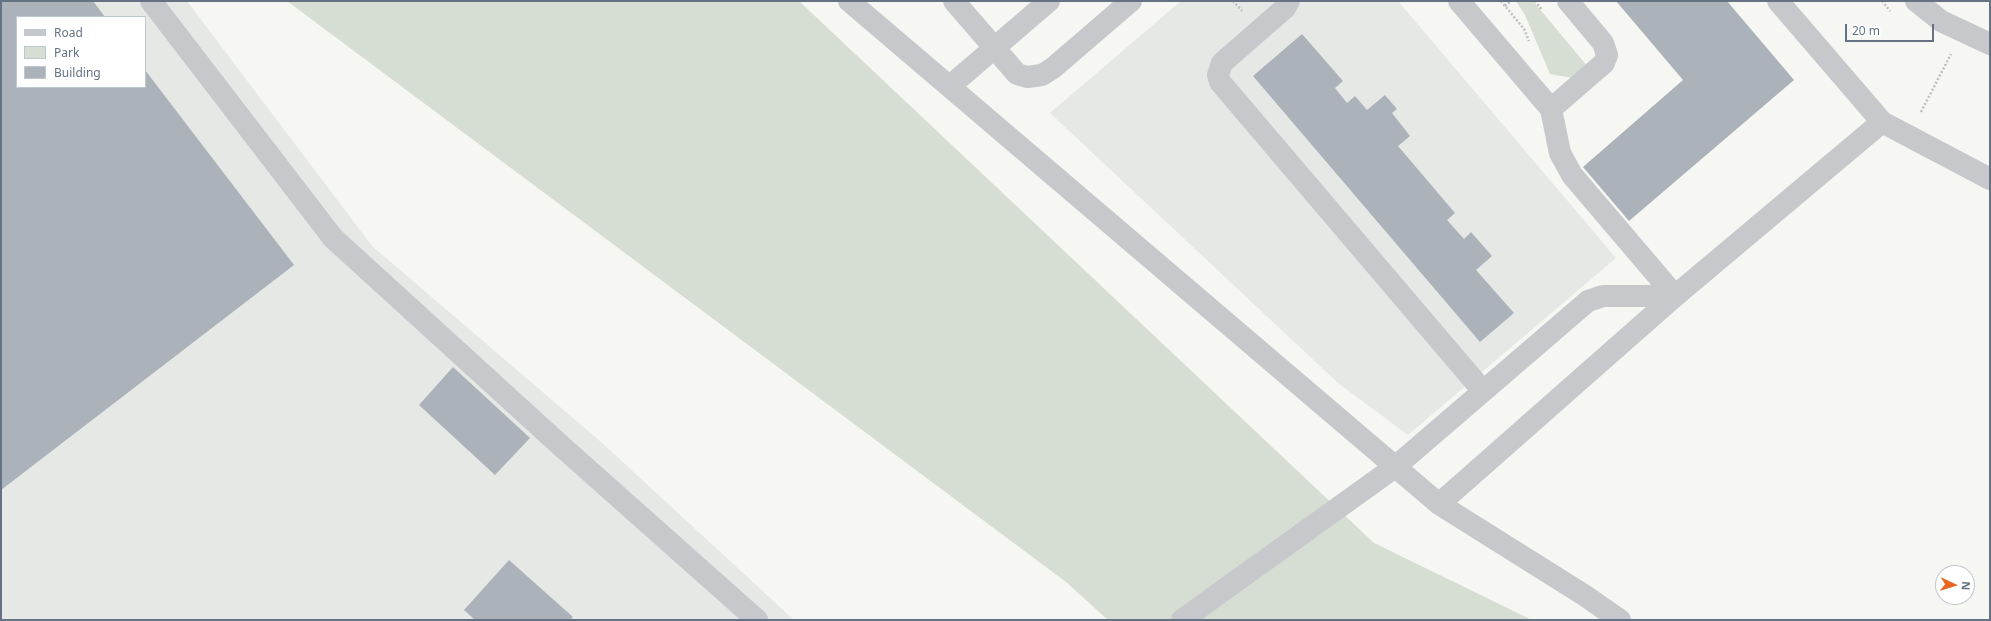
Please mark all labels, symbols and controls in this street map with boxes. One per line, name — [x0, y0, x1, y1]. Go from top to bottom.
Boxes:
legend — [16, 16, 146, 88]
scale bar — [1847, 16, 1936, 42]
text: 20 m — [1852, 22, 1880, 39]
text: Road — [54, 24, 83, 41]
text: Park — [54, 44, 79, 61]
text: Building — [54, 64, 101, 81]
north arrow — [1935, 565, 1975, 605]
text: N — [1959, 581, 1974, 591]

